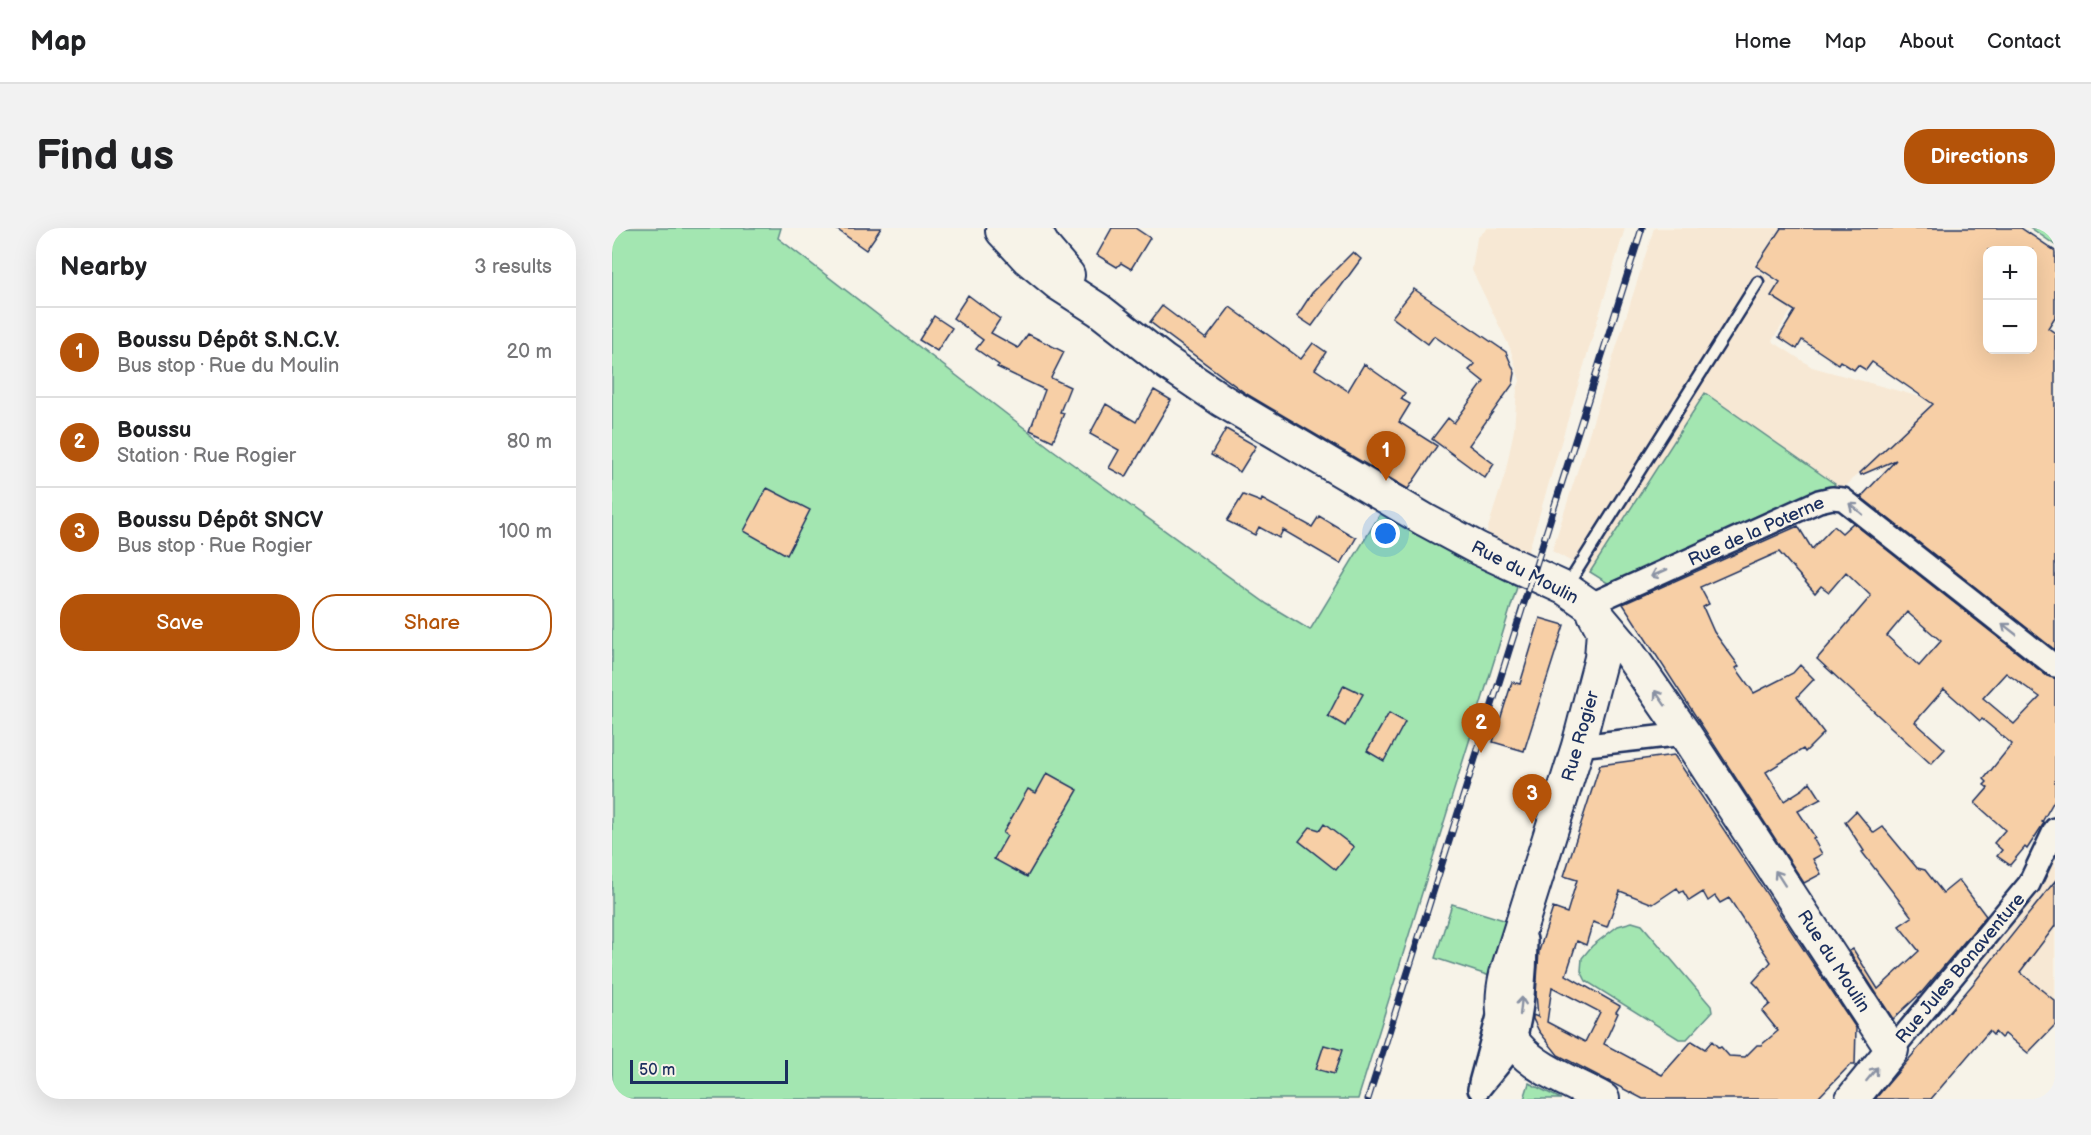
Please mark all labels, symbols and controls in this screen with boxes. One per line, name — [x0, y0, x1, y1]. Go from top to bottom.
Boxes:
text: Map — [30, 25, 86, 58]
text: Home — [1734, 29, 1791, 54]
text: Map — [1824, 29, 1866, 54]
text: About — [1899, 29, 1954, 54]
text: Contact — [1987, 29, 2061, 54]
button: Directions — [1904, 129, 2055, 184]
text: Find us — [36, 131, 174, 182]
map controls — [1983, 246, 2037, 354]
button: + — [1983, 246, 2037, 300]
text: Nearby — [60, 252, 147, 283]
text: 3 results — [474, 255, 552, 279]
button: − — [1983, 300, 2037, 354]
text: Boussu Dépôt S.N.C.V. — [117, 327, 340, 354]
text: 1 — [75, 340, 84, 364]
text: 20 m — [507, 340, 552, 364]
text: Bus stop · Rue du Moulin — [117, 354, 339, 378]
text: Boussu — [117, 417, 191, 444]
text: 2 — [74, 430, 85, 454]
text: 80 m — [507, 430, 552, 454]
pin: 1 — [1366, 432, 1406, 481]
text: Station · Rue Rogier — [117, 444, 296, 468]
street label: Rue de la Poterne — [1685, 492, 1828, 571]
one-way arrow — [1848, 502, 1864, 515]
text: Boussu Dépôt SNCV — [117, 507, 323, 534]
your location — [1371, 519, 1400, 548]
text: 3 — [74, 520, 85, 544]
text: 100 m — [499, 520, 552, 544]
text: Bus stop · Rue Rogier — [117, 534, 312, 558]
street label: Rue du Moulin — [1468, 536, 1582, 608]
one-way arrow — [1651, 568, 1669, 580]
button: Save — [60, 594, 300, 651]
button: Share — [312, 594, 552, 651]
one-way arrow — [2001, 623, 2017, 636]
street label: Rue Rogier — [1558, 688, 1604, 784]
one-way arrow — [1654, 690, 1666, 707]
pin: 2 — [1462, 704, 1500, 753]
pin: 3 — [1512, 774, 1552, 824]
one-way arrow — [1773, 870, 1785, 887]
street label: Rue Jules Bonaventure — [1891, 889, 2030, 1048]
street label: Rue du Moulin — [1793, 906, 1874, 1016]
one-way arrow — [1516, 997, 1527, 1017]
scale bar — [630, 1057, 788, 1084]
text: 50 m — [639, 1061, 675, 1080]
one-way arrow — [1866, 1067, 1879, 1083]

